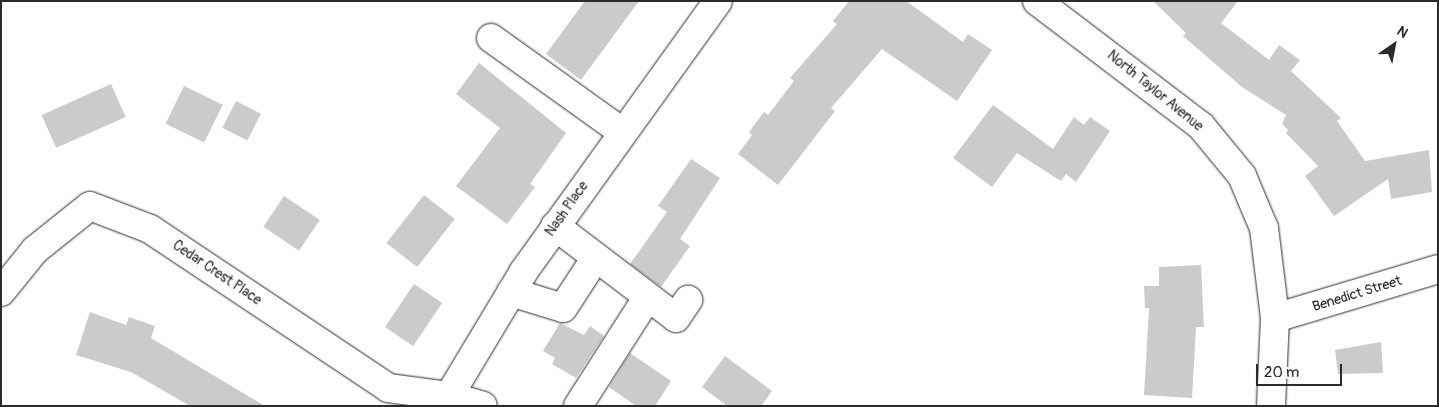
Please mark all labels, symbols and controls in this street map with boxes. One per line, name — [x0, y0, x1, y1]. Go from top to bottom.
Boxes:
north arrow — [1369, 20, 1419, 70]
text: N — [1394, 22, 1411, 42]
street label: North Taylor Avenue — [1104, 47, 1206, 135]
street label: Nash Place — [542, 178, 592, 240]
street label: Cedar Crest Place — [169, 237, 265, 309]
street label: Benedict Street — [1310, 272, 1404, 316]
scale bar — [1259, 354, 1345, 386]
text: 20 m — [1264, 363, 1299, 382]

